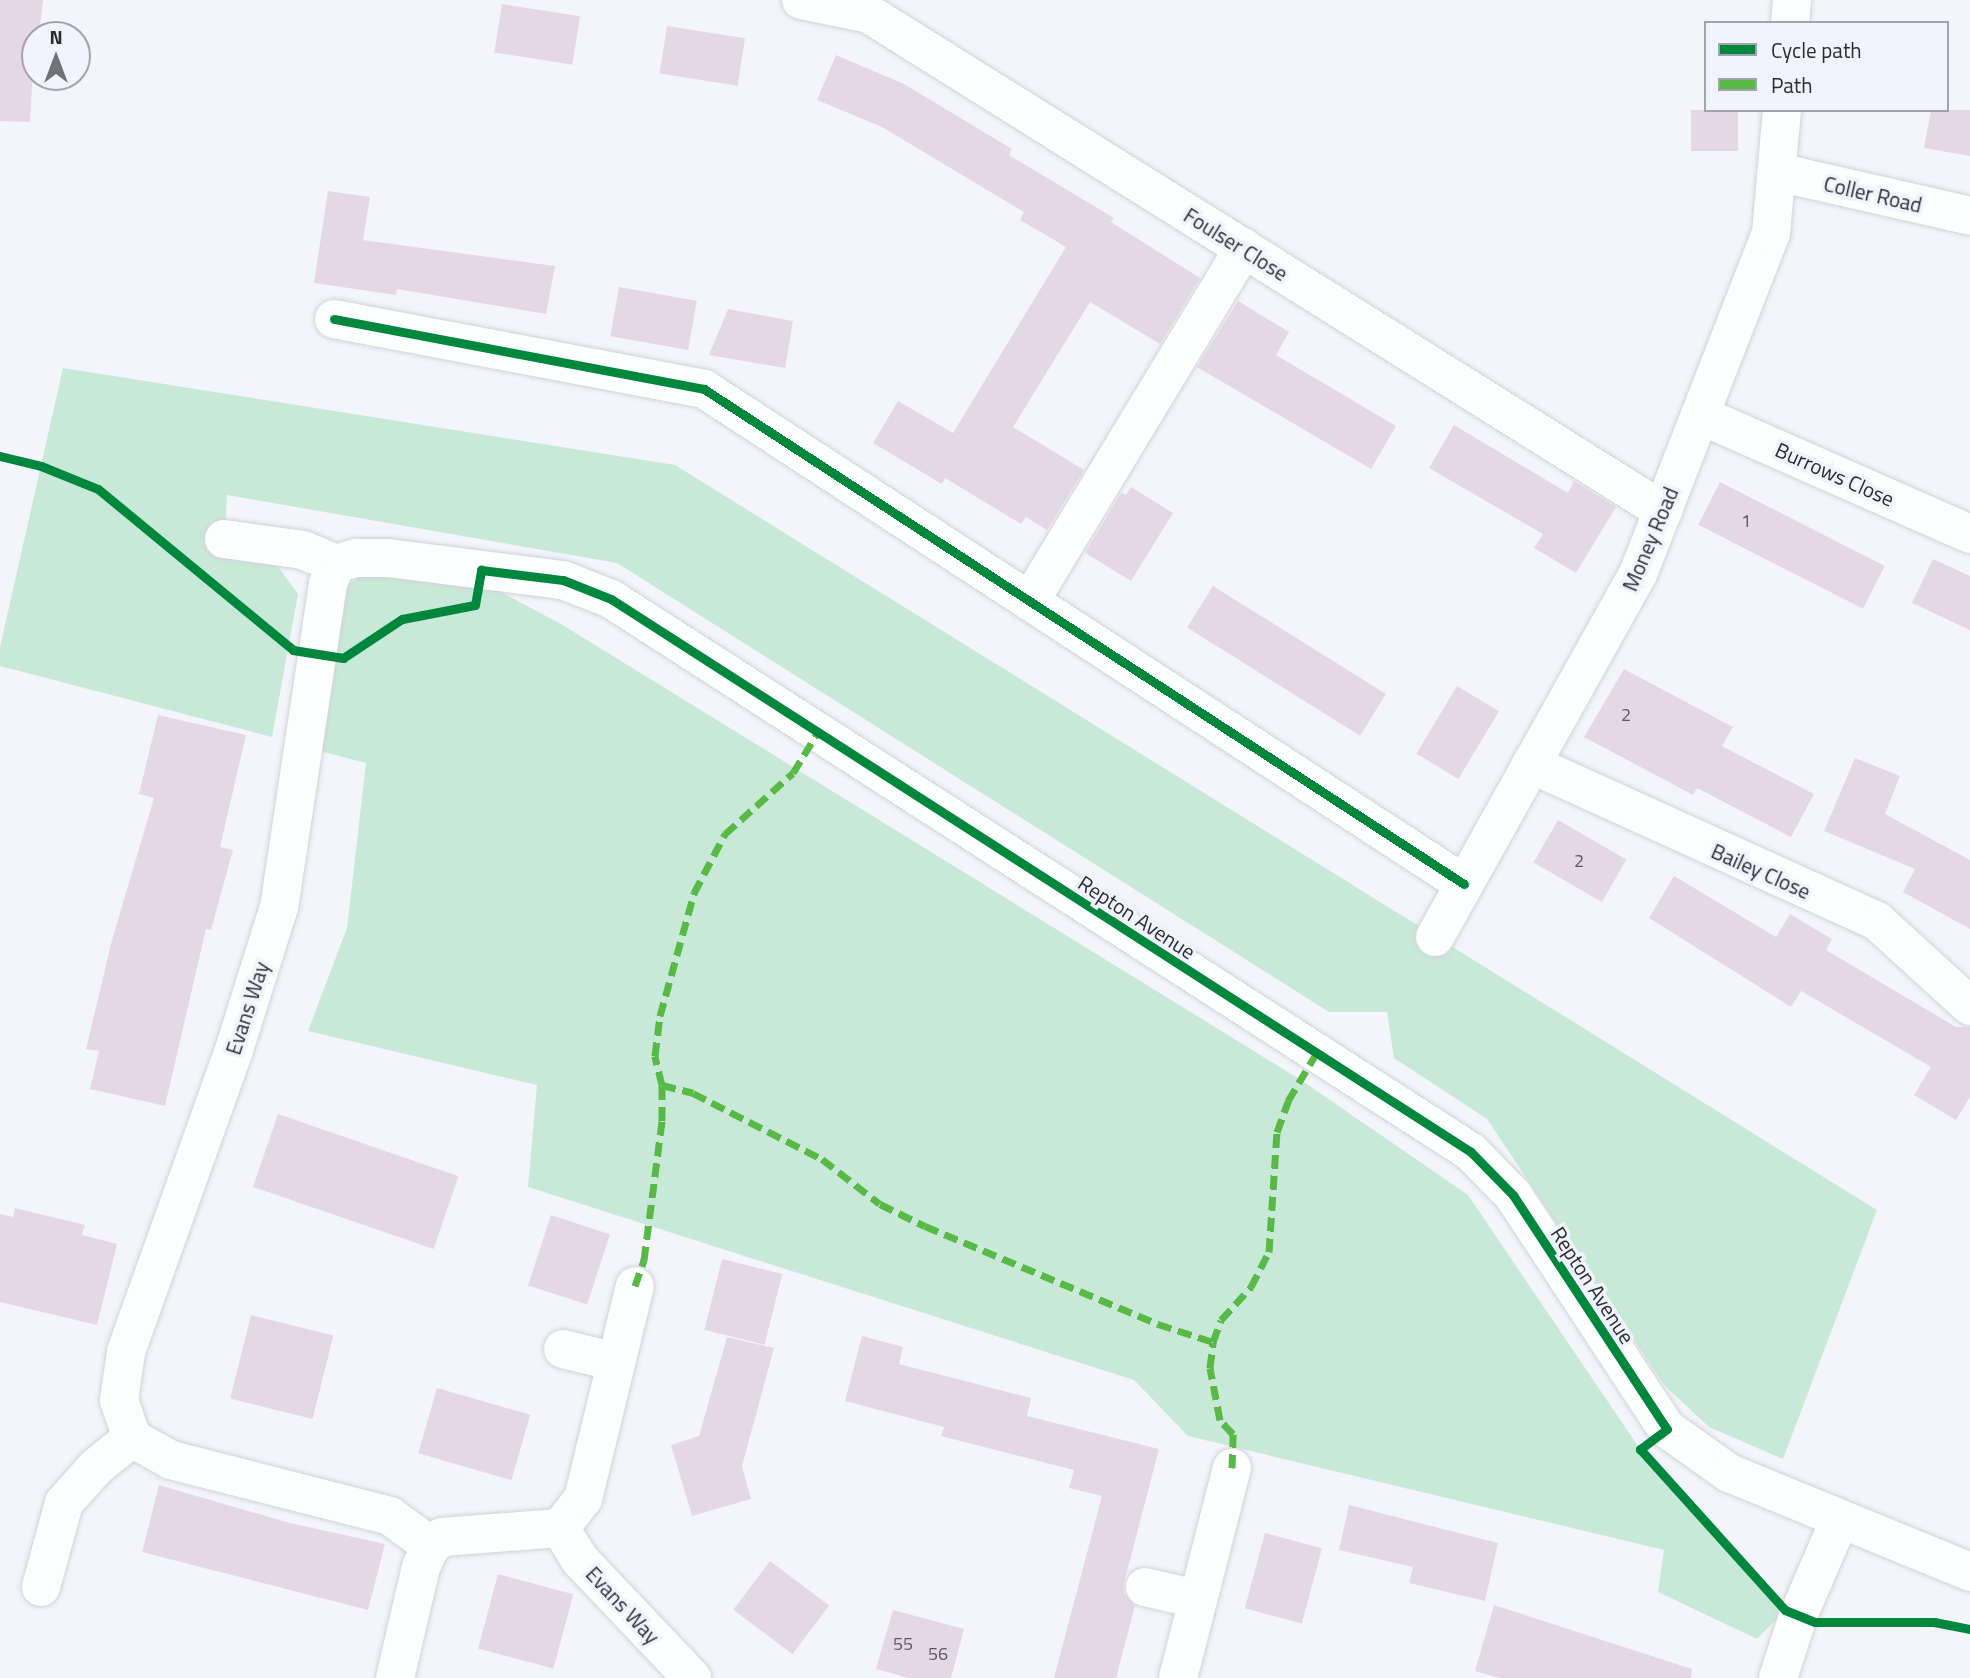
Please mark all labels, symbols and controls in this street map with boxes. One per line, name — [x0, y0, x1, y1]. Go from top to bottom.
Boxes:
north arrow — [21, 21, 91, 91]
legend — [1704, 21, 1949, 112]
text: N — [49, 22, 63, 51]
text: Cycle path — [1771, 34, 1862, 66]
text: Path — [1771, 69, 1813, 101]
street label: Coller Road — [1821, 170, 1925, 218]
street label: Foulser Close — [1179, 202, 1293, 286]
street label: Burrows Close — [1772, 437, 1898, 511]
street label: Money Road — [1617, 483, 1683, 595]
house number: 1 — [1741, 510, 1751, 532]
house number: 2 — [1621, 704, 1631, 726]
street label: Bailey Close — [1708, 838, 1814, 904]
house number: 2 — [1574, 850, 1584, 872]
street label: Repton Avenue — [1074, 870, 1200, 964]
street label: Evans Way — [220, 958, 274, 1058]
street label: Repton Avenue — [1546, 1222, 1640, 1348]
street label: Evans Way — [581, 1561, 665, 1649]
house number: 55 — [893, 1633, 913, 1655]
house number: 56 — [928, 1643, 948, 1665]

